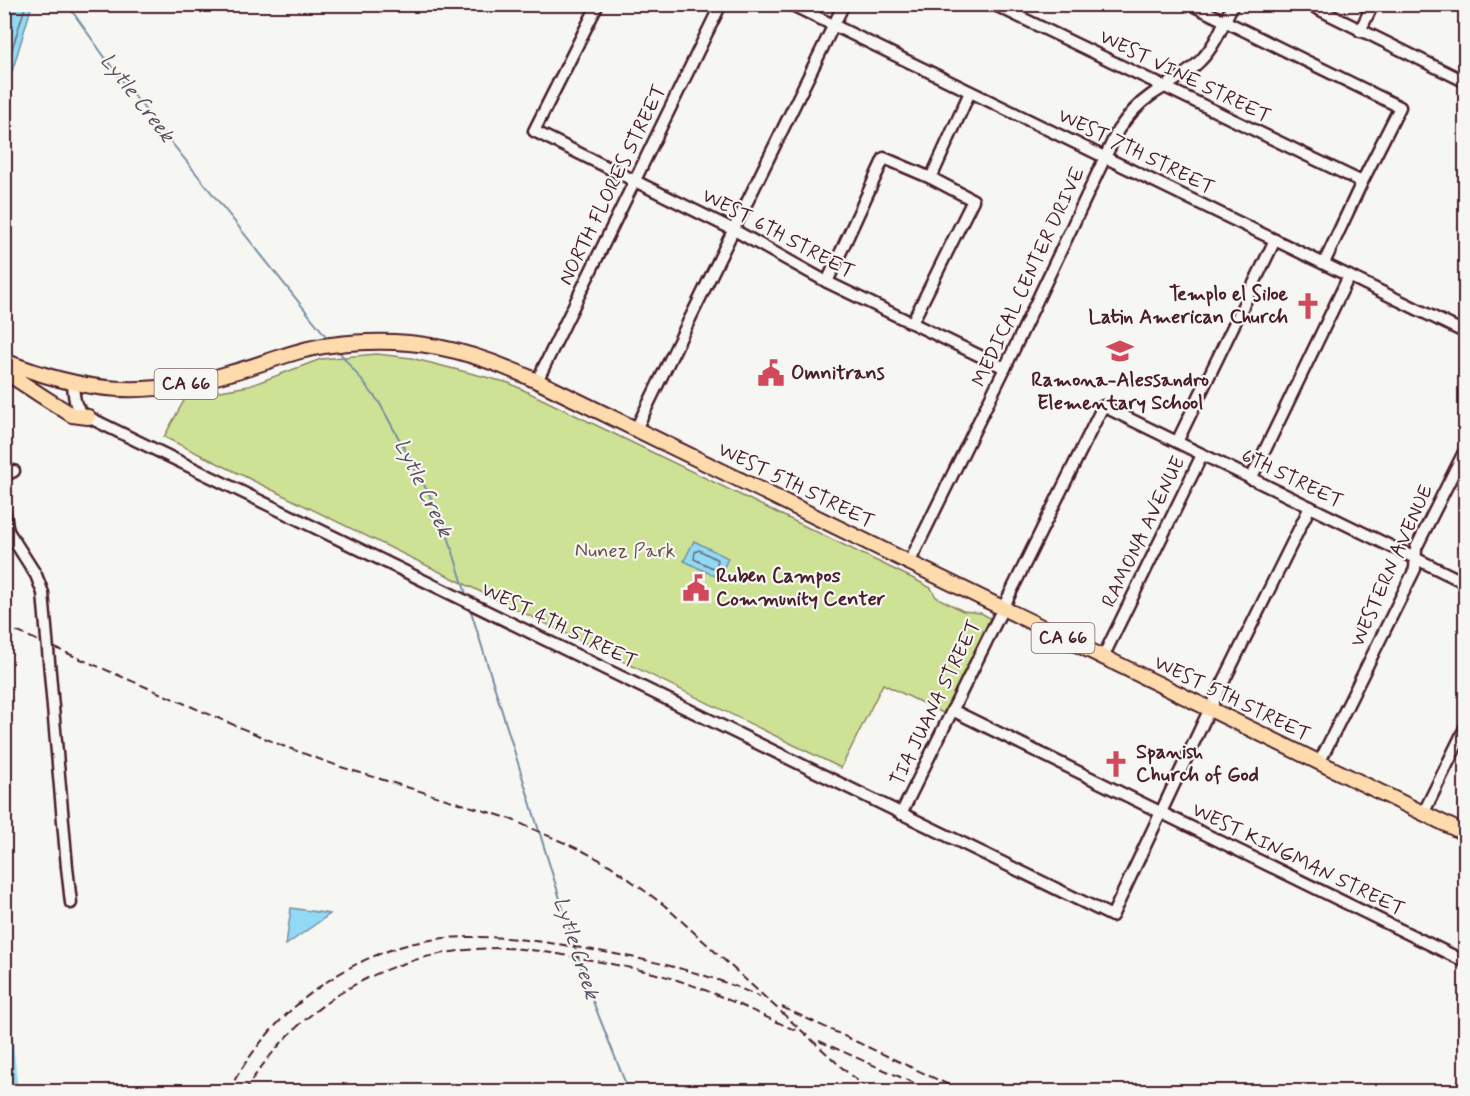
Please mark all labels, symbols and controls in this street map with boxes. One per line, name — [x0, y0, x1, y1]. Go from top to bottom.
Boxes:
street label: WEST VINE STREET — [1095, 24, 1275, 130]
water label: Lytle Creek — [93, 48, 182, 149]
street label: NORTH FLORES STREET — [553, 80, 673, 290]
street label: WEST 7TH STREET — [1053, 102, 1219, 202]
street label: MEDICAL CENTER DRIVE — [966, 163, 1092, 391]
street label: WEST 6TH STREET — [697, 182, 859, 286]
place label: Templo el Siloe Latin American Church — [1089, 281, 1289, 331]
church icon: Templo el Siloe Latin American Church — [1293, 291, 1323, 321]
school or university icon: Ramona-Alessandro Elementary School — [1105, 336, 1135, 366]
public building icon: Omnitrans — [756, 358, 786, 388]
place label: Omnitrans — [791, 360, 885, 387]
place label: Ramona-Alessandro Elementary School — [1031, 367, 1209, 417]
road number: CA 66 — [154, 369, 218, 399]
water label: Lytle Creek — [387, 434, 459, 543]
street label: WEST 5TH STREET — [713, 436, 879, 536]
street label: 6TH STREET — [1237, 443, 1347, 515]
street label: RAMONA AVENUE — [1096, 452, 1192, 612]
street label: WESTERN AVENUE — [1344, 481, 1440, 651]
park label: Nunez Park — [575, 538, 675, 565]
place label: Ruben Campos Community Center — [716, 563, 886, 613]
public building icon: Ruben Campos Community Center — [681, 573, 711, 603]
street label: WEST 4TH STREET — [476, 576, 642, 676]
street label: TIA JUANA STREET — [884, 616, 988, 790]
road number: CA 66 — [1032, 623, 1094, 653]
street label: WEST 5TH STREET — [1149, 649, 1315, 749]
place label: Spanish Church of God — [1136, 739, 1259, 789]
church icon: Spanish Church of God — [1101, 749, 1131, 779]
street label: WEST KINGMAN STREET — [1187, 797, 1409, 923]
water label: Lytle Creek — [546, 893, 606, 1004]

